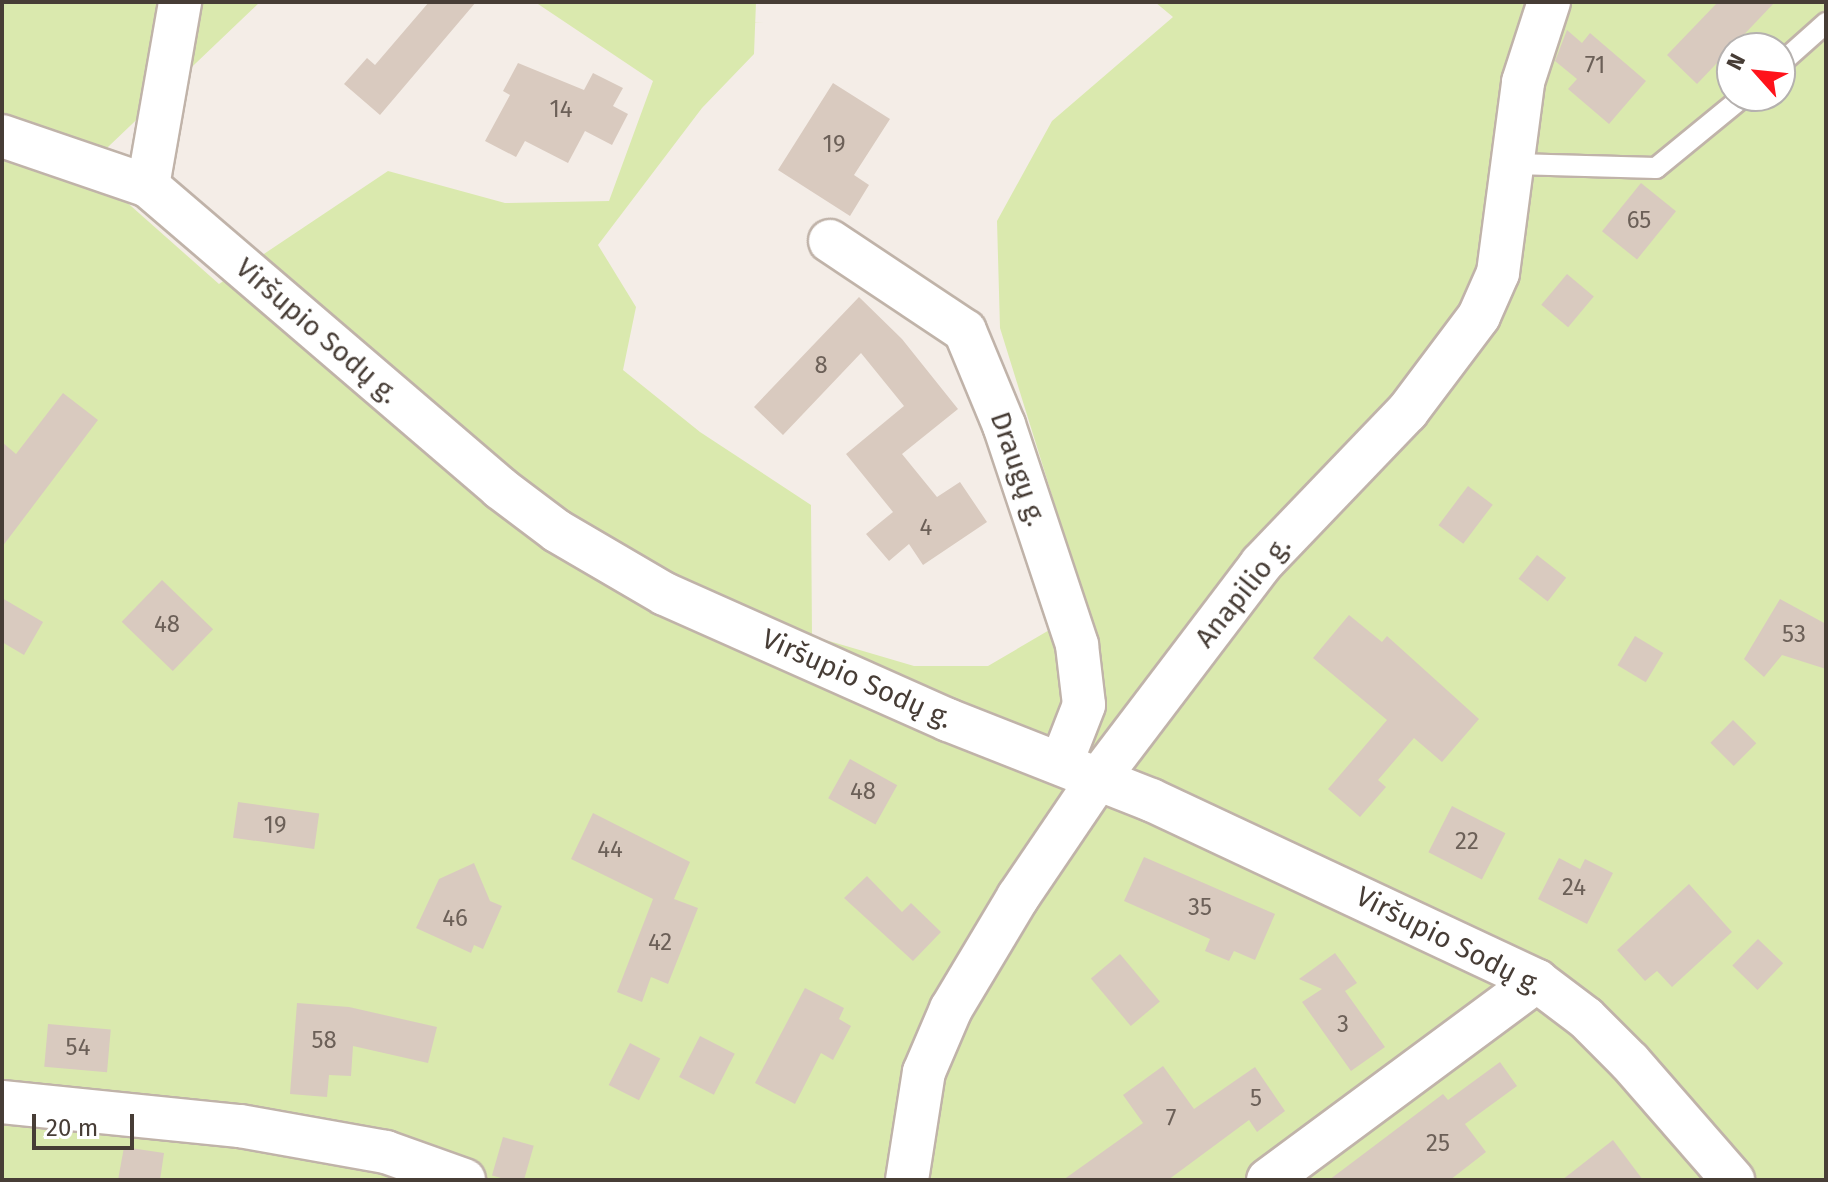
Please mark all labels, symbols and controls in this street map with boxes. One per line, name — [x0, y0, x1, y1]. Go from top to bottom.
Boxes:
north arrow — [1716, 32, 1796, 112]
text: N — [1721, 49, 1751, 74]
house number: 71 — [1585, 52, 1605, 80]
house number: 14 — [549, 96, 573, 124]
house number: 19 — [823, 131, 845, 159]
house number: 65 — [1627, 207, 1651, 235]
street label: Viršupio Sodų g. — [229, 251, 405, 411]
house number: 8 — [814, 352, 828, 380]
street label: Draugų g. — [983, 407, 1053, 531]
house number: 4 — [920, 514, 932, 542]
street label: Anapilio g. — [1188, 530, 1298, 654]
house number: 48 — [154, 611, 180, 639]
house number: 53 — [1782, 621, 1806, 649]
street label: Viršupio Sodų g. — [757, 622, 957, 736]
house number: 48 — [850, 778, 876, 806]
house number: 19 — [264, 812, 286, 840]
house number: 22 — [1455, 828, 1479, 856]
house number: 44 — [597, 836, 623, 864]
house number: 24 — [1562, 874, 1586, 902]
street label: Viršupio Sodų g. — [1350, 880, 1548, 1002]
house number: 35 — [1188, 894, 1212, 922]
house number: 46 — [442, 905, 468, 933]
house number: 42 — [648, 929, 672, 957]
house number: 3 — [1337, 1011, 1349, 1039]
house number: 58 — [311, 1027, 337, 1055]
house number: 54 — [66, 1034, 90, 1062]
house number: 5 — [1250, 1085, 1262, 1113]
scale bar — [36, 1098, 138, 1148]
house number: 7 — [1166, 1105, 1176, 1133]
text: 20 m — [46, 1114, 98, 1142]
house number: 25 — [1426, 1130, 1450, 1158]

